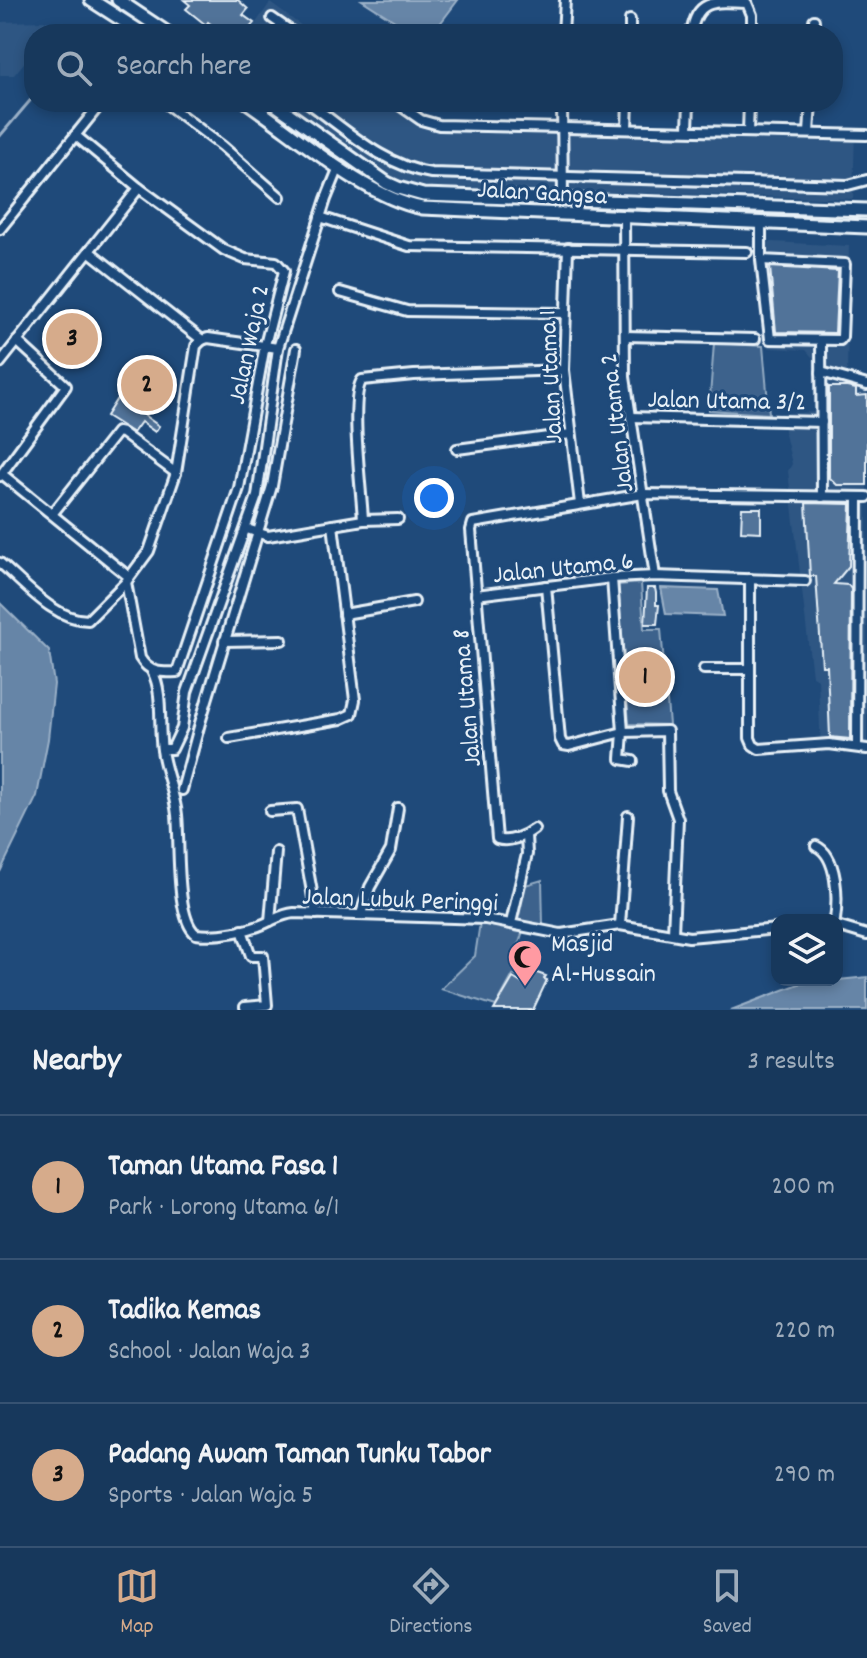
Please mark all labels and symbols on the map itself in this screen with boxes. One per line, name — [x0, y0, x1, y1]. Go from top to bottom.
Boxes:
street label: Jalan Gangsa — [476, 173, 608, 216]
street label: Jalan Waja 2 — [220, 281, 281, 408]
pin: 3 — [46, 309, 98, 369]
street label: Jalan Utama 1 — [531, 309, 574, 445]
street label: Jalan Utama 2 — [592, 351, 645, 494]
pin: 2 — [121, 355, 173, 415]
street label: Jalan Utama 3/2 — [647, 383, 807, 422]
your location — [414, 478, 454, 518]
street label: Jalan Utama 6 — [491, 544, 635, 595]
street label: Jalan Utama 8 — [444, 627, 493, 768]
pin: 1 — [619, 647, 671, 707]
street label: Jalan Lubuk Peringgi — [301, 880, 499, 923]
place label: Masjid Al-Hussain — [551, 927, 656, 994]
mosque icon: Masjid Al-Hussain — [506, 938, 544, 988]

